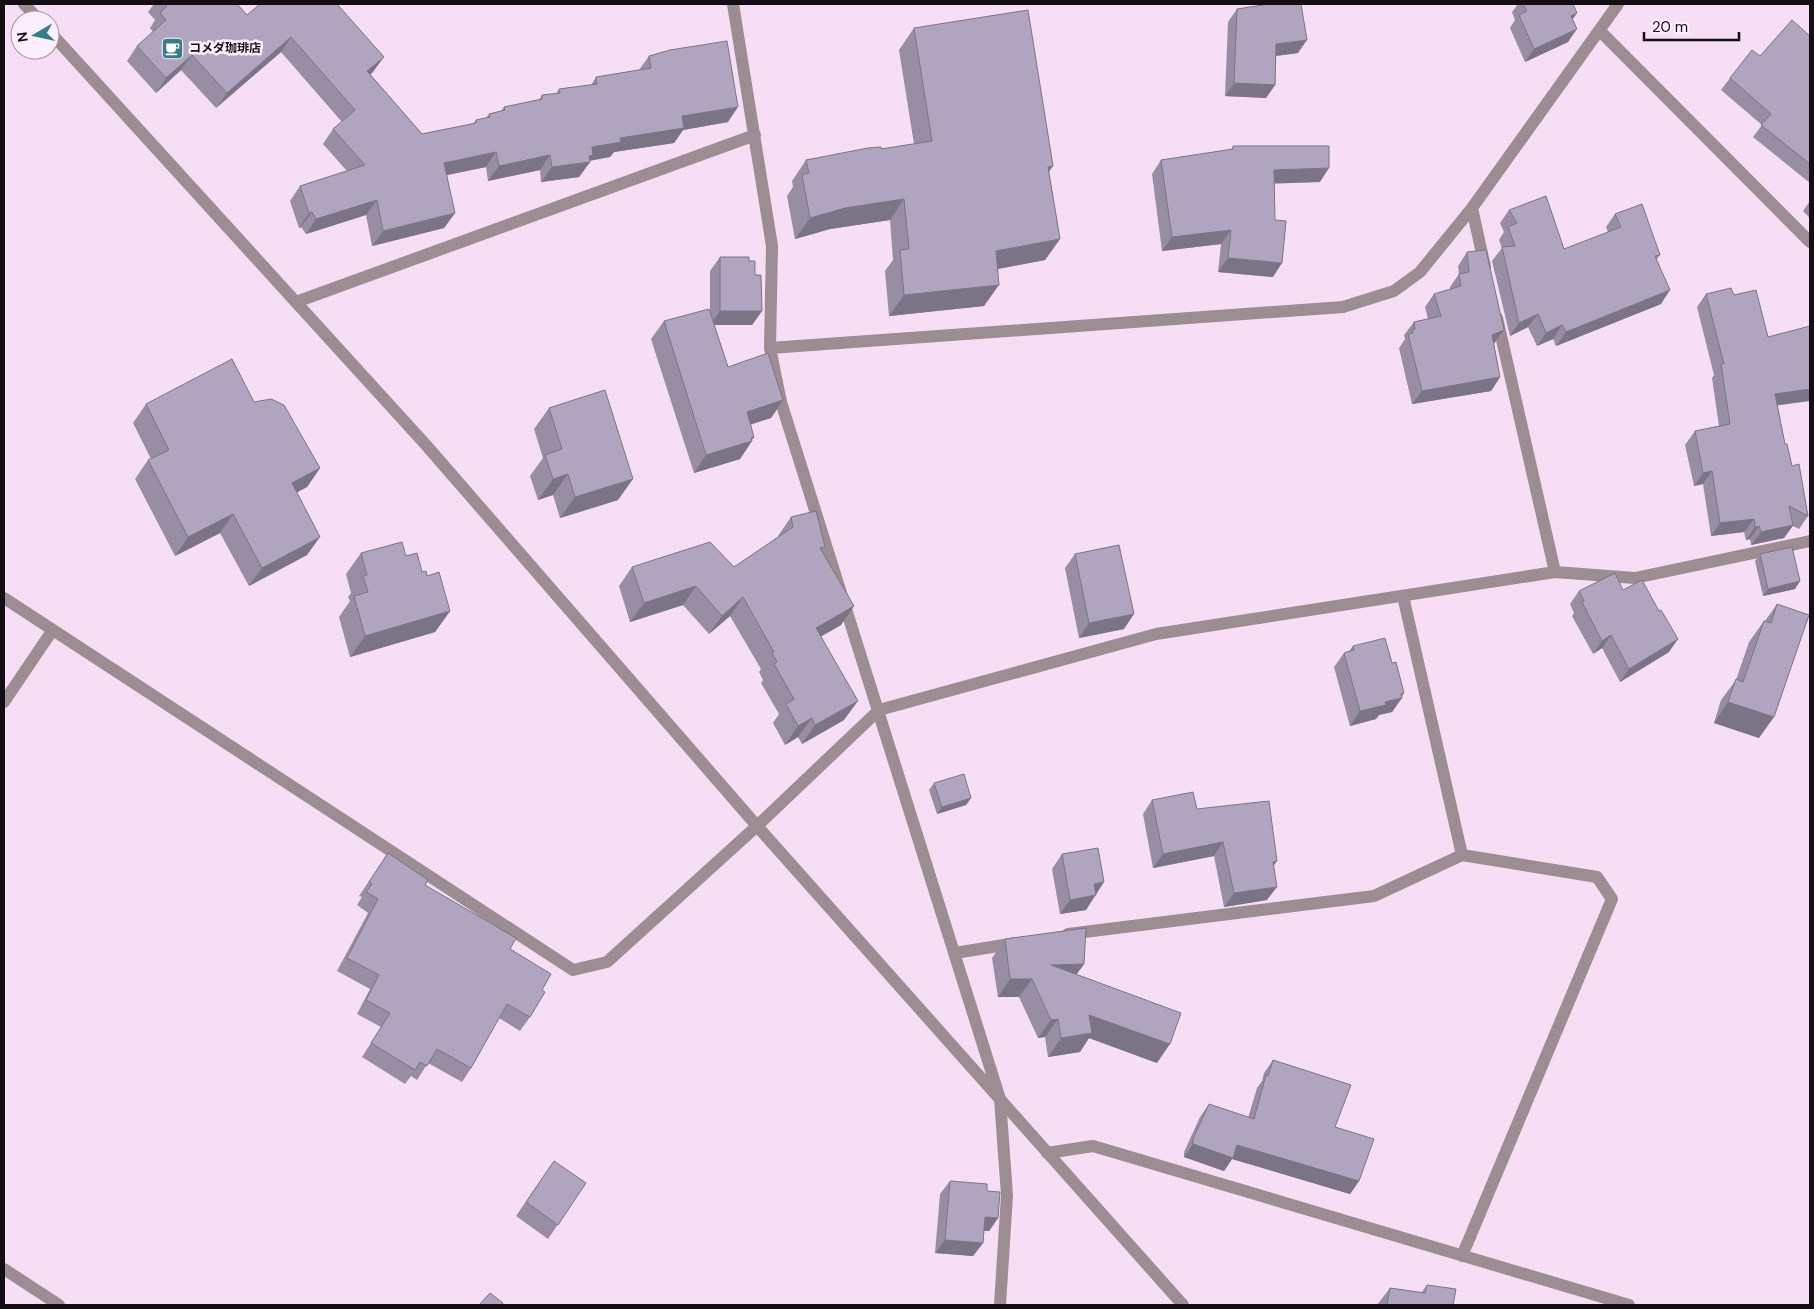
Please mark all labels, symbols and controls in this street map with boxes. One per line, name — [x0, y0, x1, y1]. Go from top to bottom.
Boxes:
north arrow — [10, 10, 60, 60]
scale bar — [1644, 10, 1739, 42]
text: 20 m — [1652, 17, 1688, 37]
text: N — [12, 31, 32, 43]
cafe icon: コメダ珈琲店 — [161, 36, 185, 60]
place label: コメダ珈琲店 — [189, 40, 261, 56]

